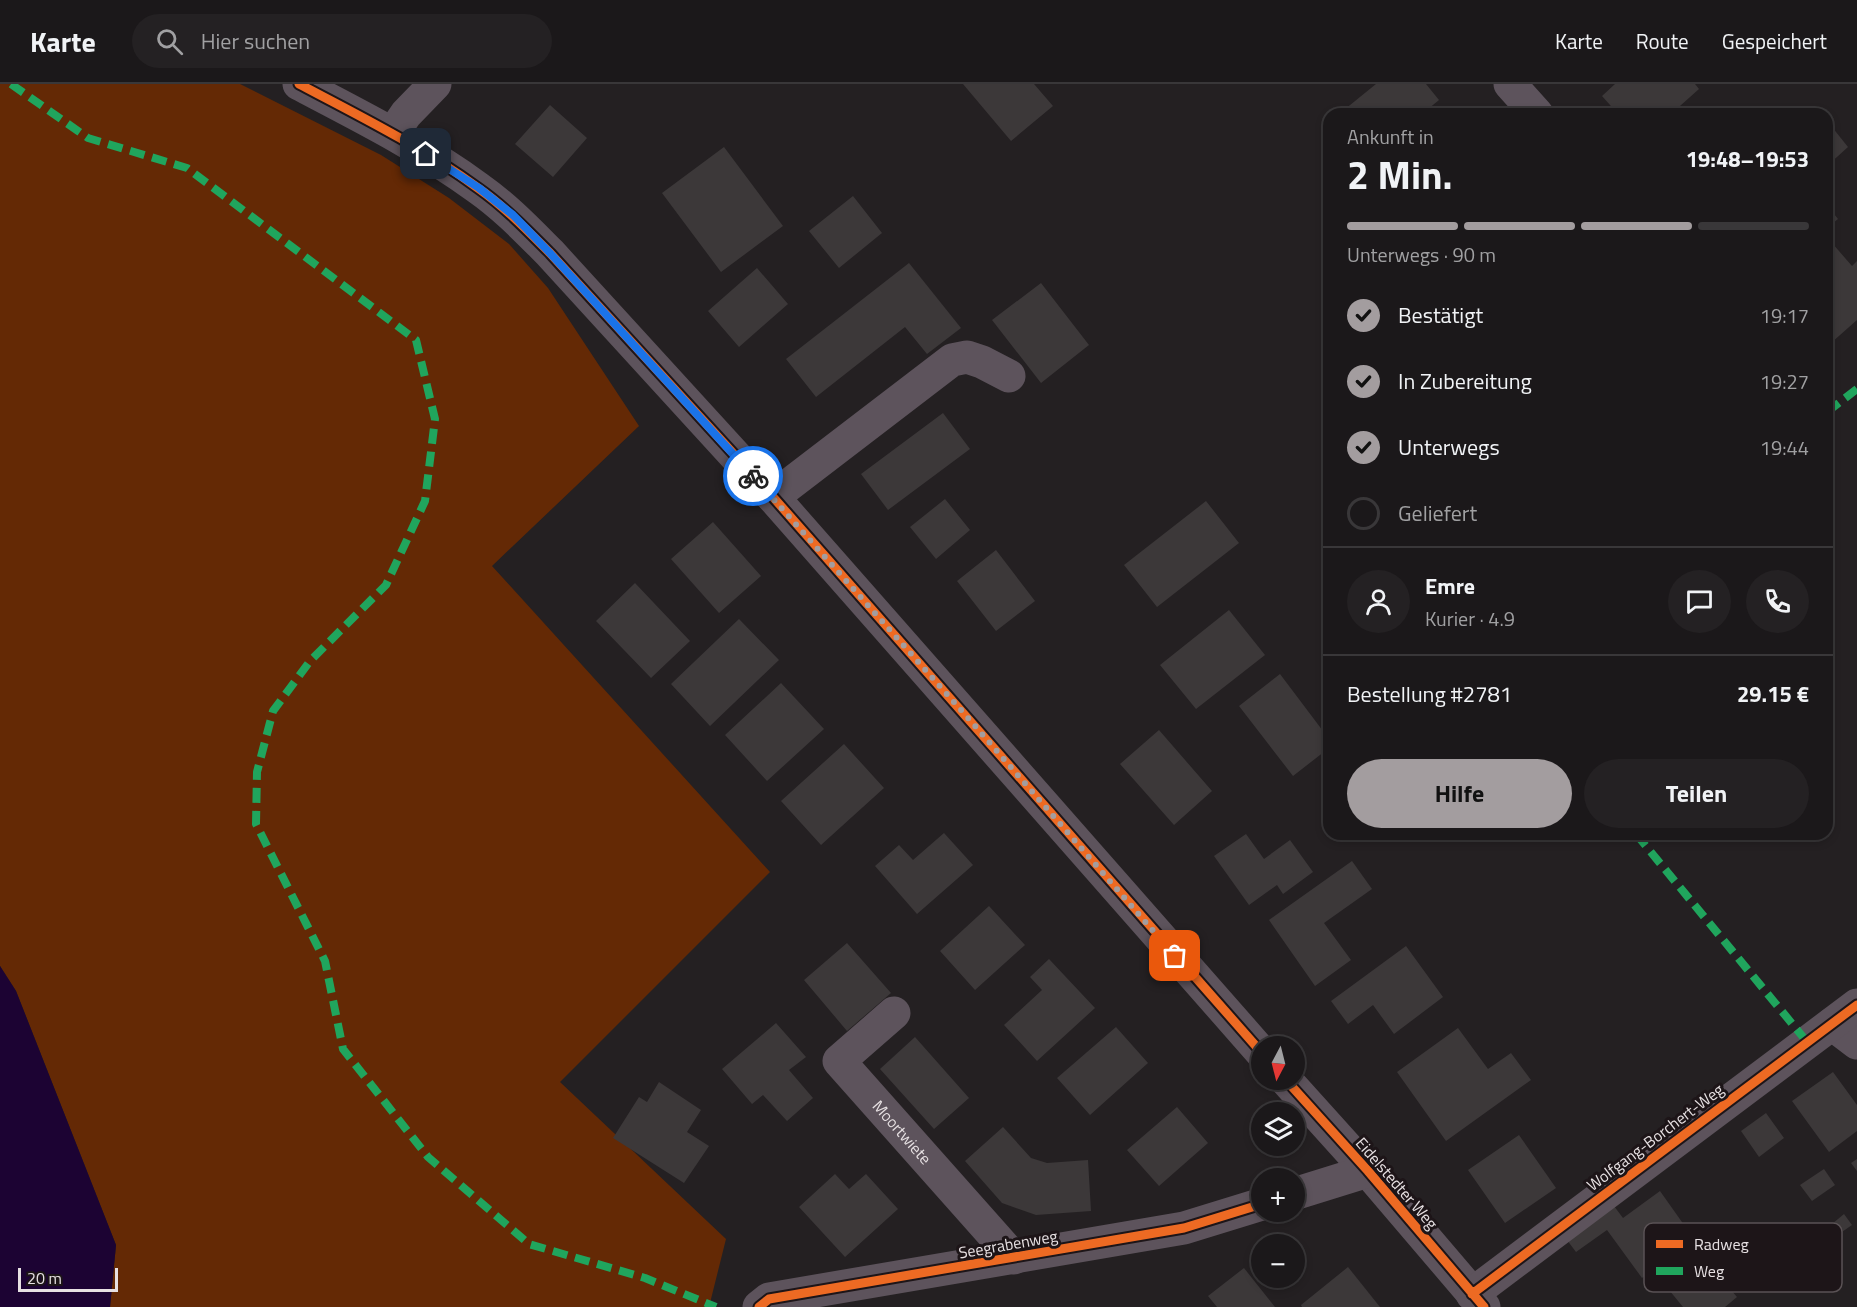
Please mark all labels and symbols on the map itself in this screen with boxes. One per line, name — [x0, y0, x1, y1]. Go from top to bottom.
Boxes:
pin — [400, 128, 451, 179]
courier — [723, 446, 783, 506]
pin — [1149, 930, 1200, 981]
north arrow — [1251, 1036, 1305, 1090]
street label: Wolfgang-Borchert-Weg — [1581, 1077, 1729, 1197]
street label: Moortwiete — [867, 1095, 937, 1170]
street label: Eidelstedter Weg — [1350, 1132, 1444, 1234]
street label: Seegrabenweg — [957, 1223, 1059, 1265]
legend — [1644, 1223, 1842, 1292]
text: Radweg — [1694, 1232, 1749, 1256]
text: Weg — [1694, 1259, 1724, 1283]
scale bar — [18, 1265, 118, 1292]

